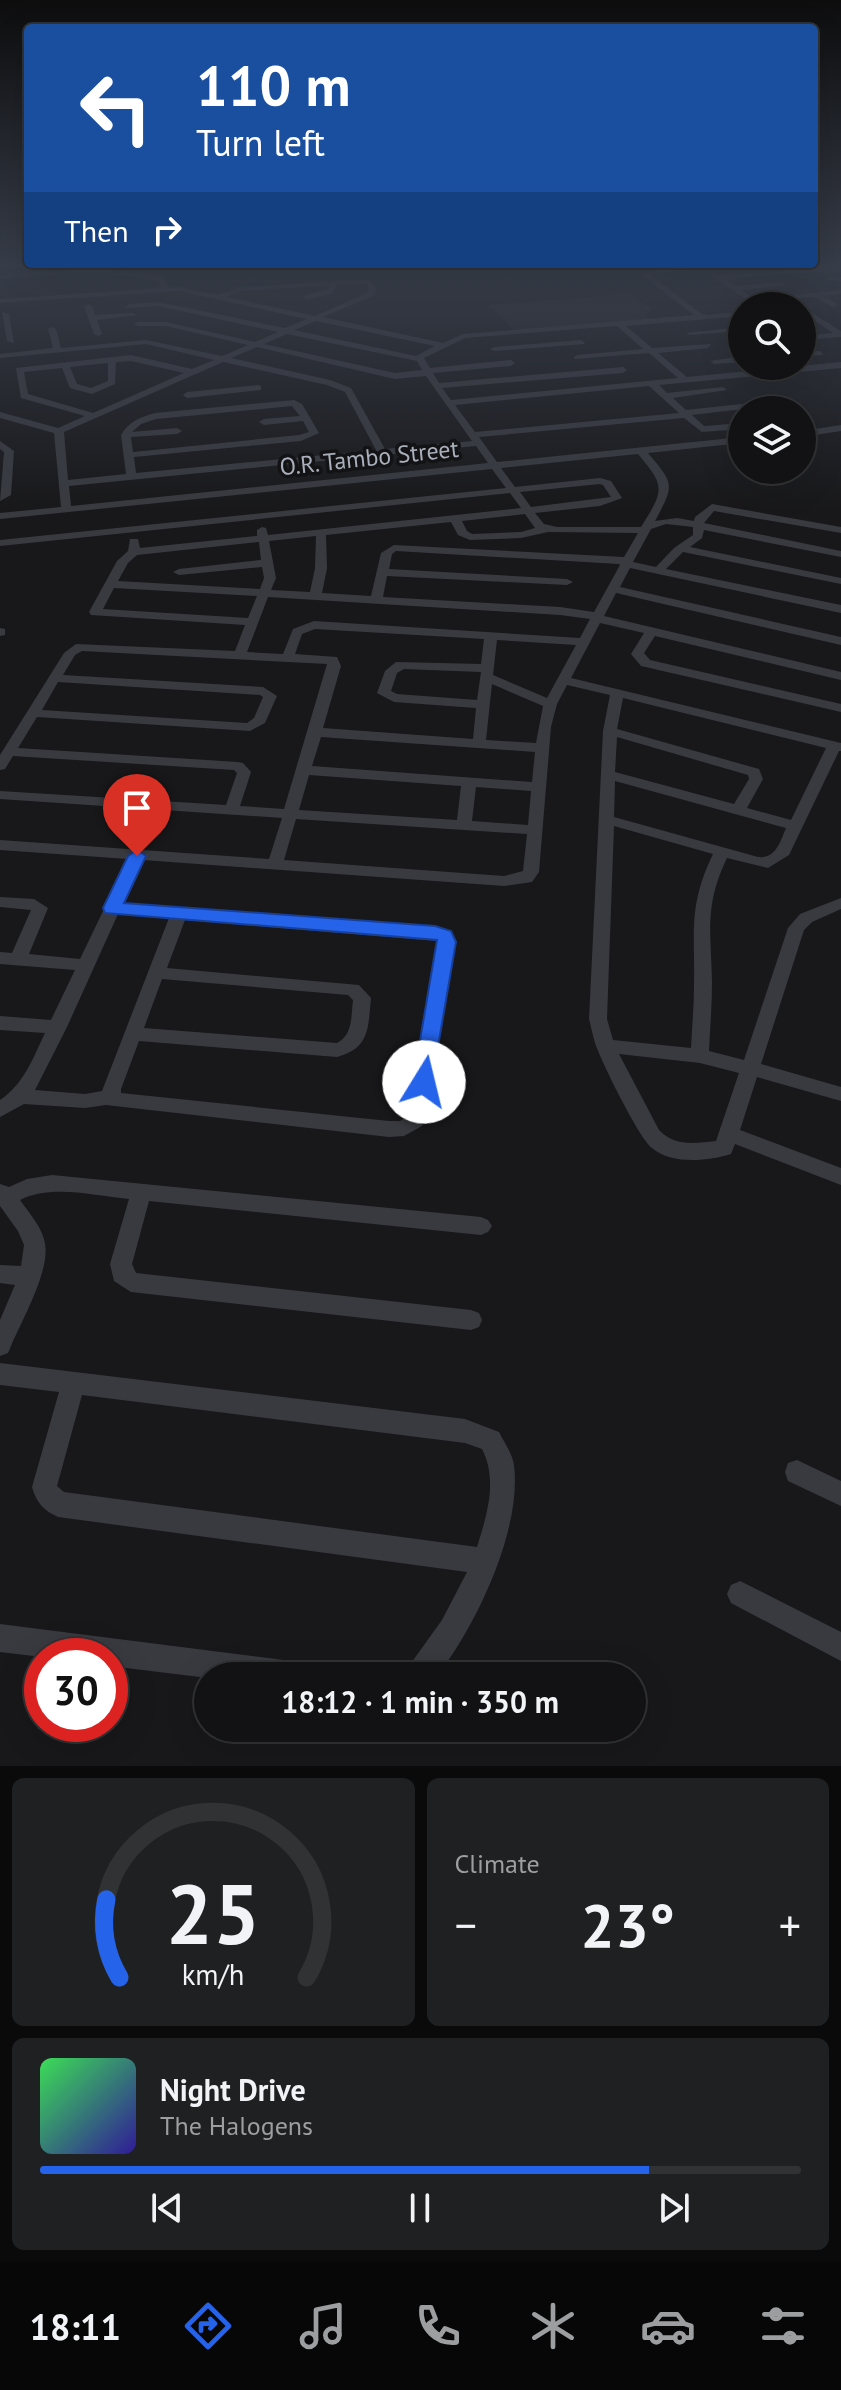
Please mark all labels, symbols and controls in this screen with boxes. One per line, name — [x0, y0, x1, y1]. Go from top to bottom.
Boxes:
text: 110 m — [196, 49, 351, 121]
icon: left — [64, 56, 168, 160]
text: Turn left — [196, 119, 325, 166]
icon: right — [145, 208, 189, 252]
text: Then — [64, 211, 129, 250]
map controls — [728, 292, 816, 484]
button: search — [728, 292, 816, 380]
button: layers — [728, 396, 816, 484]
street label: O.R. Tambo Street — [278, 433, 460, 482]
pin — [103, 774, 171, 856]
icon: arrive — [115, 786, 159, 830]
position arrow — [382, 1040, 466, 1124]
speed limit sign: 30 — [24, 1638, 128, 1742]
text: 18:12 · 1 min · 350 m — [281, 1682, 559, 1721]
text: Climate — [455, 1847, 540, 1880]
text: 25 — [166, 1859, 260, 1967]
text: 23° — [581, 1886, 675, 1964]
text: − — [455, 1896, 477, 1953]
text: + — [779, 1896, 801, 1953]
text: km/h — [182, 1956, 245, 1993]
text: Night Drive — [160, 2070, 306, 2109]
text: The Halogens — [160, 2109, 313, 2142]
icon: previous — [145, 2186, 189, 2230]
icon: pause — [398, 2186, 442, 2230]
icon: next — [652, 2186, 696, 2230]
icon: directions — [180, 2298, 236, 2354]
icon: music — [295, 2298, 351, 2354]
icon: phone — [410, 2298, 466, 2354]
icon: climate — [525, 2298, 581, 2354]
icon: car — [640, 2298, 696, 2354]
icon: filters — [755, 2298, 811, 2354]
text: 18:11 — [30, 2303, 121, 2350]

